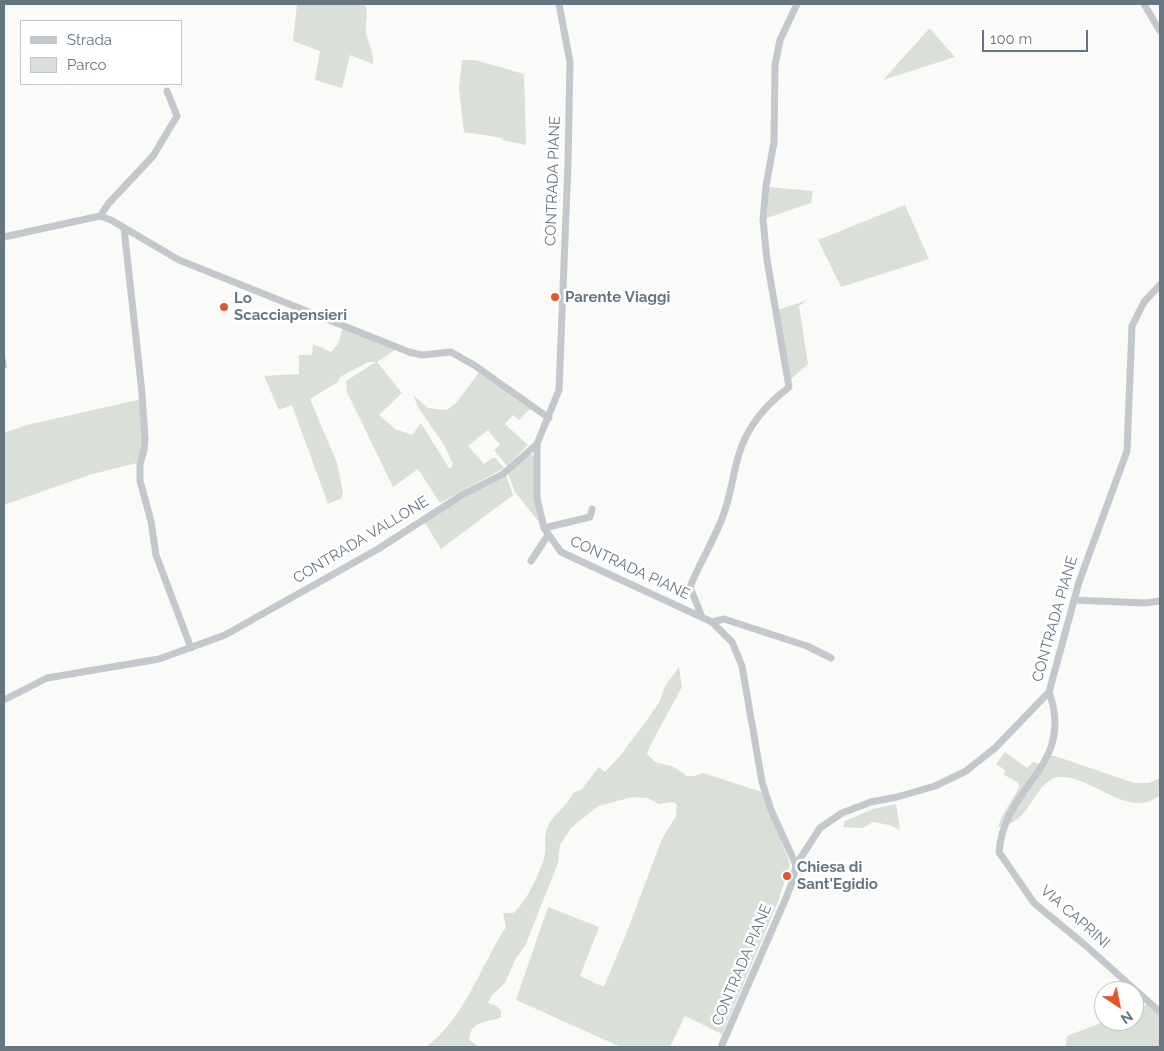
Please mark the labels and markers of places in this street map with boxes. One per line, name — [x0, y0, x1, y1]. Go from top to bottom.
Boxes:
place label: Parente Viaggi — [565, 288, 670, 306]
place label: Lo Scacciapensieri — [234, 289, 347, 324]
marker: Parente Viaggi — [549, 291, 561, 303]
marker: Lo Scacciapensieri — [218, 301, 230, 313]
place label: Chiesa di Sant'Egidio — [797, 858, 878, 893]
marker: Chiesa di Sant'Egidio — [781, 870, 793, 882]

